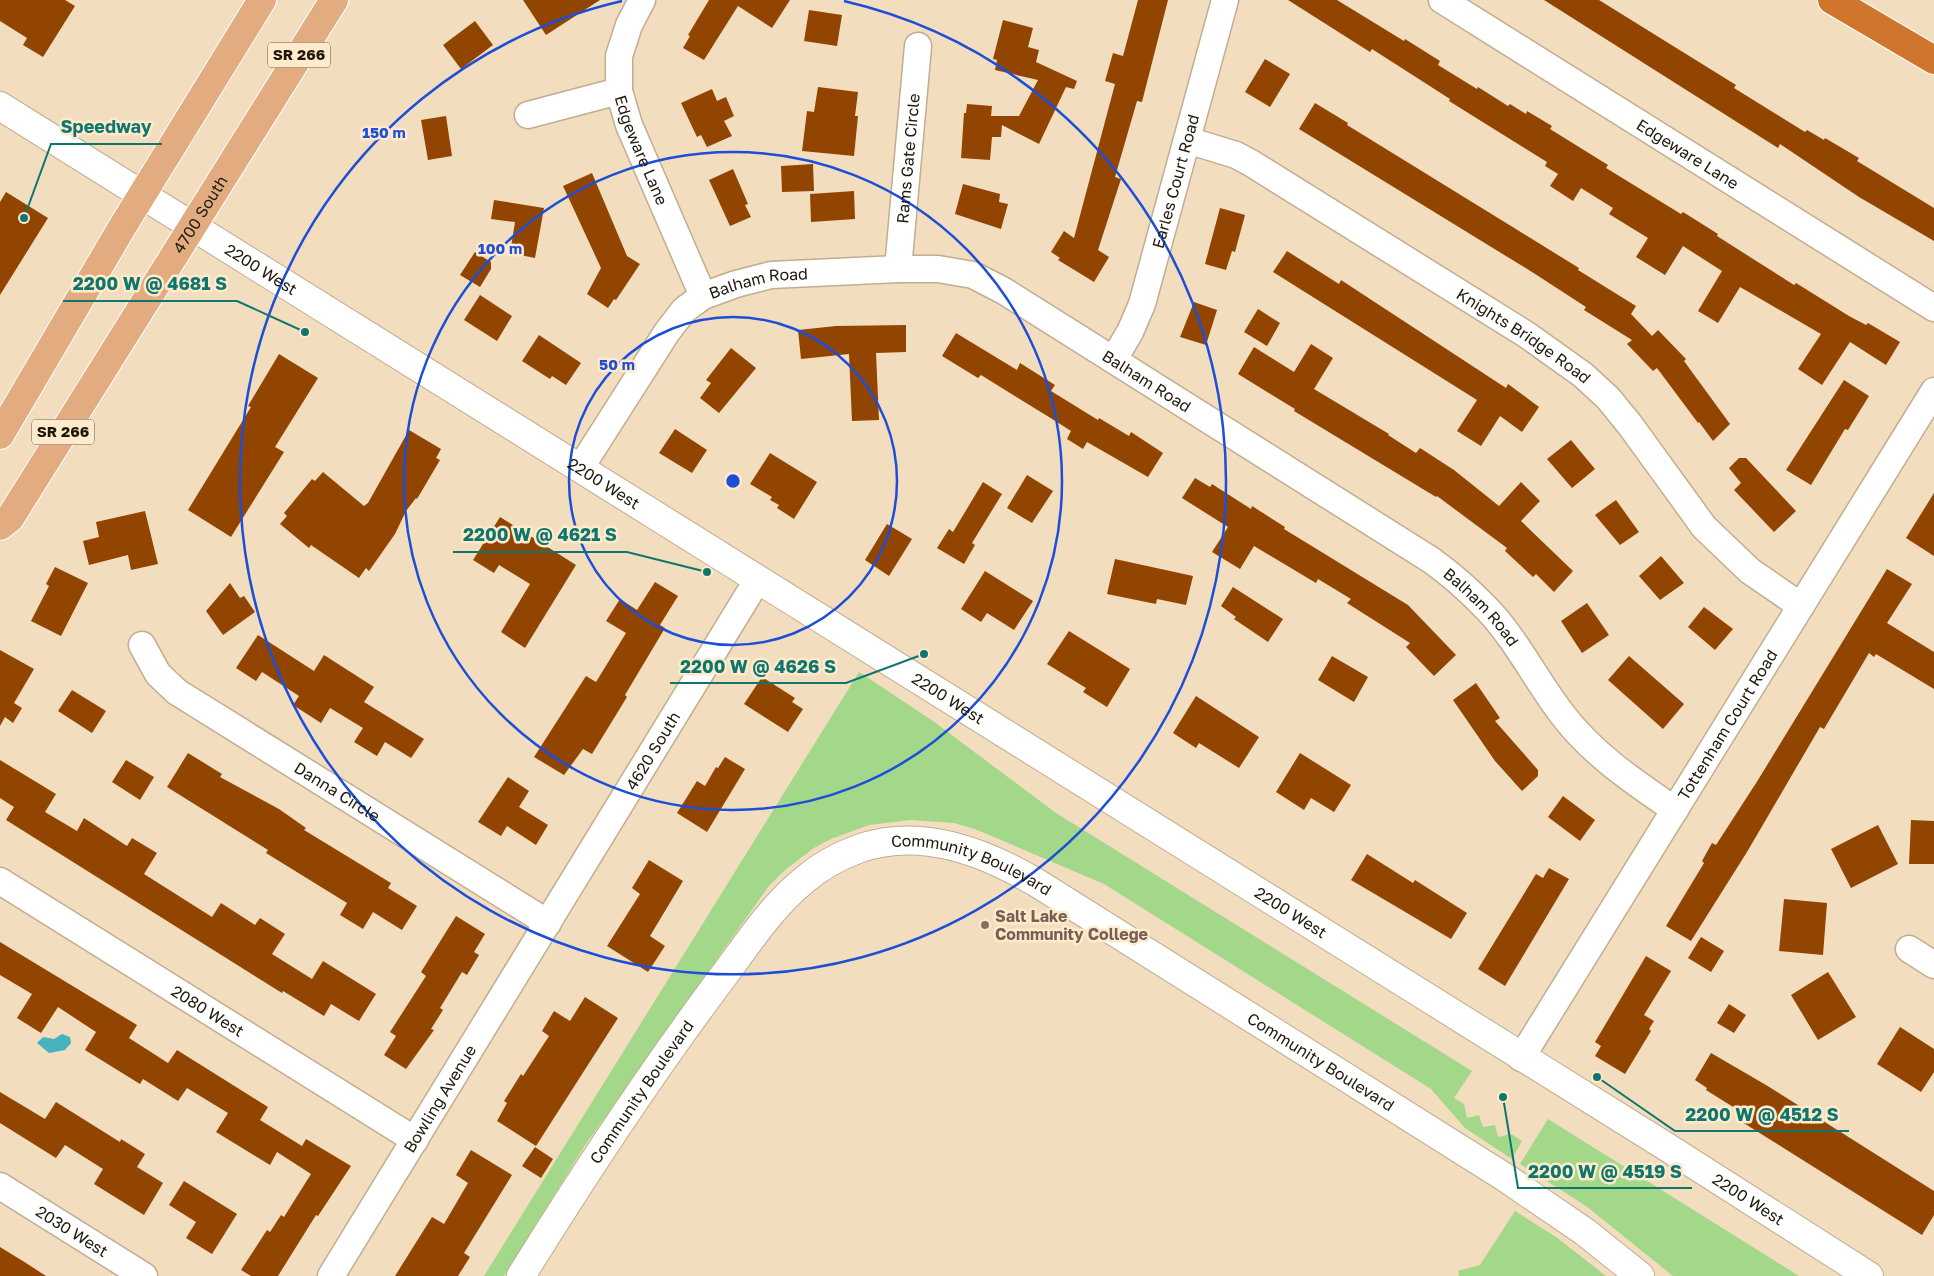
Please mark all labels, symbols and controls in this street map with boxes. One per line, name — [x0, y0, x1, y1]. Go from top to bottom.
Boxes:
road number: SR 266 — [268, 42, 330, 68]
street label: Edgeware Lane — [611, 93, 672, 208]
street label: Rams Gate Circle — [892, 93, 924, 224]
callout: Speedway — [51, 111, 162, 144]
street label: Earles Court Road — [1148, 112, 1203, 251]
street label: Edgeware Lane — [1633, 114, 1743, 193]
text: Speedway — [61, 115, 152, 137]
text: 150 m — [362, 123, 406, 141]
street label: 4700 South — [168, 172, 232, 257]
street label: 2200 West — [221, 239, 301, 299]
text: 100 m — [478, 239, 522, 257]
street label: Balham Road — [706, 263, 808, 303]
callout: 2200 W @ 4681 S — [63, 268, 237, 301]
text: 2200 W @ 4681 S — [73, 272, 227, 294]
street label: Knights Bridge Road — [1453, 284, 1595, 387]
street label: Balham Road — [1099, 346, 1195, 416]
text: 50 m — [599, 355, 635, 373]
road number: SR 266 — [32, 420, 94, 444]
street label: 2200 West — [564, 453, 644, 513]
centre of rings — [724, 472, 742, 490]
callout: 2200 W @ 4621 S — [453, 519, 627, 552]
text: 2200 W @ 4621 S — [463, 523, 617, 545]
street label: Balham Road — [1439, 563, 1523, 650]
street label: Tottenham Court Road — [1673, 646, 1781, 804]
callout: 2200 W @ 4626 S — [670, 650, 846, 683]
text: 2200 W @ 4626 S — [680, 655, 836, 677]
street label: 2200 West — [908, 668, 988, 728]
street label: 4620 South — [621, 708, 684, 794]
street label: Danna Circle — [291, 758, 384, 826]
street label: Community Boulevard — [890, 830, 1055, 900]
street label: 2200 West — [1251, 882, 1331, 942]
place label: Salt Lake Community College — [995, 906, 1148, 944]
marker: Salt Lake Community College — [979, 919, 991, 931]
street label: 2080 West — [168, 981, 248, 1041]
street label: Community Boulevard — [1244, 1008, 1398, 1115]
street label: Community Boulevard — [585, 1016, 698, 1168]
street label: Bowling Avenue — [399, 1041, 480, 1156]
callout: 2200 W @ 4512 S — [1675, 1098, 1849, 1131]
text: 2200 W @ 4512 S — [1685, 1103, 1839, 1125]
callout: 2200 W @ 4519 S — [1518, 1155, 1692, 1188]
text: 2200 W @ 4519 S — [1528, 1160, 1682, 1182]
street label: 2200 West — [1709, 1169, 1788, 1229]
street label: 2030 West — [32, 1201, 112, 1261]

